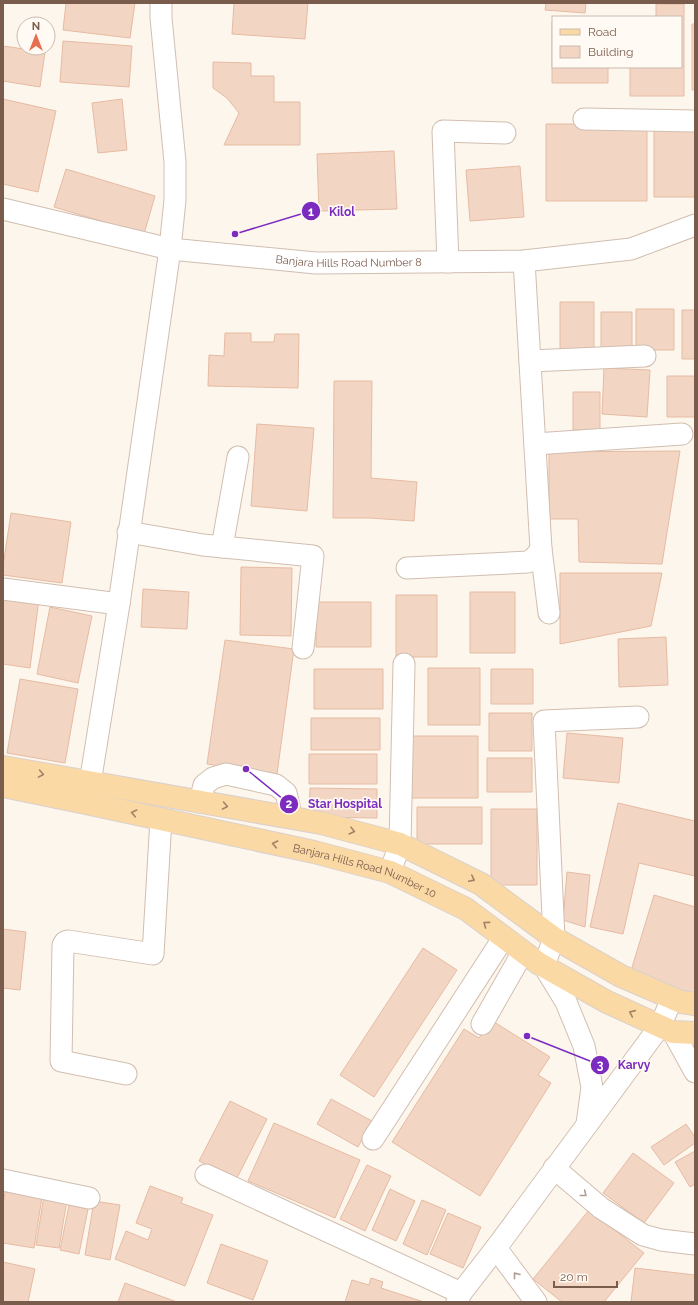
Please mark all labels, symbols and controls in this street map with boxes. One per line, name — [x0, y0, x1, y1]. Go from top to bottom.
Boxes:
north arrow — [16, 16, 56, 56]
legend — [552, 16, 682, 68]
text: N — [32, 20, 40, 33]
text: Road — [588, 25, 617, 39]
text: Building — [588, 45, 634, 59]
callout: Kilol — [301, 199, 363, 223]
text: 1 — [308, 205, 314, 219]
text: Kilol — [329, 205, 355, 219]
street label: Banjara Hills Road Number 8 — [275, 253, 422, 270]
one-way arrow — [38, 769, 45, 778]
callout: Star Hospital — [279, 792, 390, 816]
text: 2 — [286, 797, 293, 811]
text: Star Hospital — [308, 797, 382, 811]
one-way arrow — [222, 801, 228, 810]
one-way arrow — [131, 810, 137, 818]
one-way arrow — [348, 826, 355, 835]
one-way arrow — [272, 840, 278, 848]
street label: Banjara Hills Road Number 10 — [292, 841, 439, 900]
one-way arrow — [468, 874, 475, 882]
one-way arrow — [483, 922, 490, 929]
one-way arrow — [629, 1010, 636, 1018]
callout: Karvy — [590, 1053, 659, 1077]
text: 3 — [597, 1058, 604, 1072]
text: Karvy — [618, 1058, 651, 1072]
one-way arrow — [579, 1189, 586, 1196]
scale bar — [554, 1263, 617, 1289]
text: 20 m — [560, 1270, 588, 1284]
one-way arrow — [513, 1272, 521, 1279]

